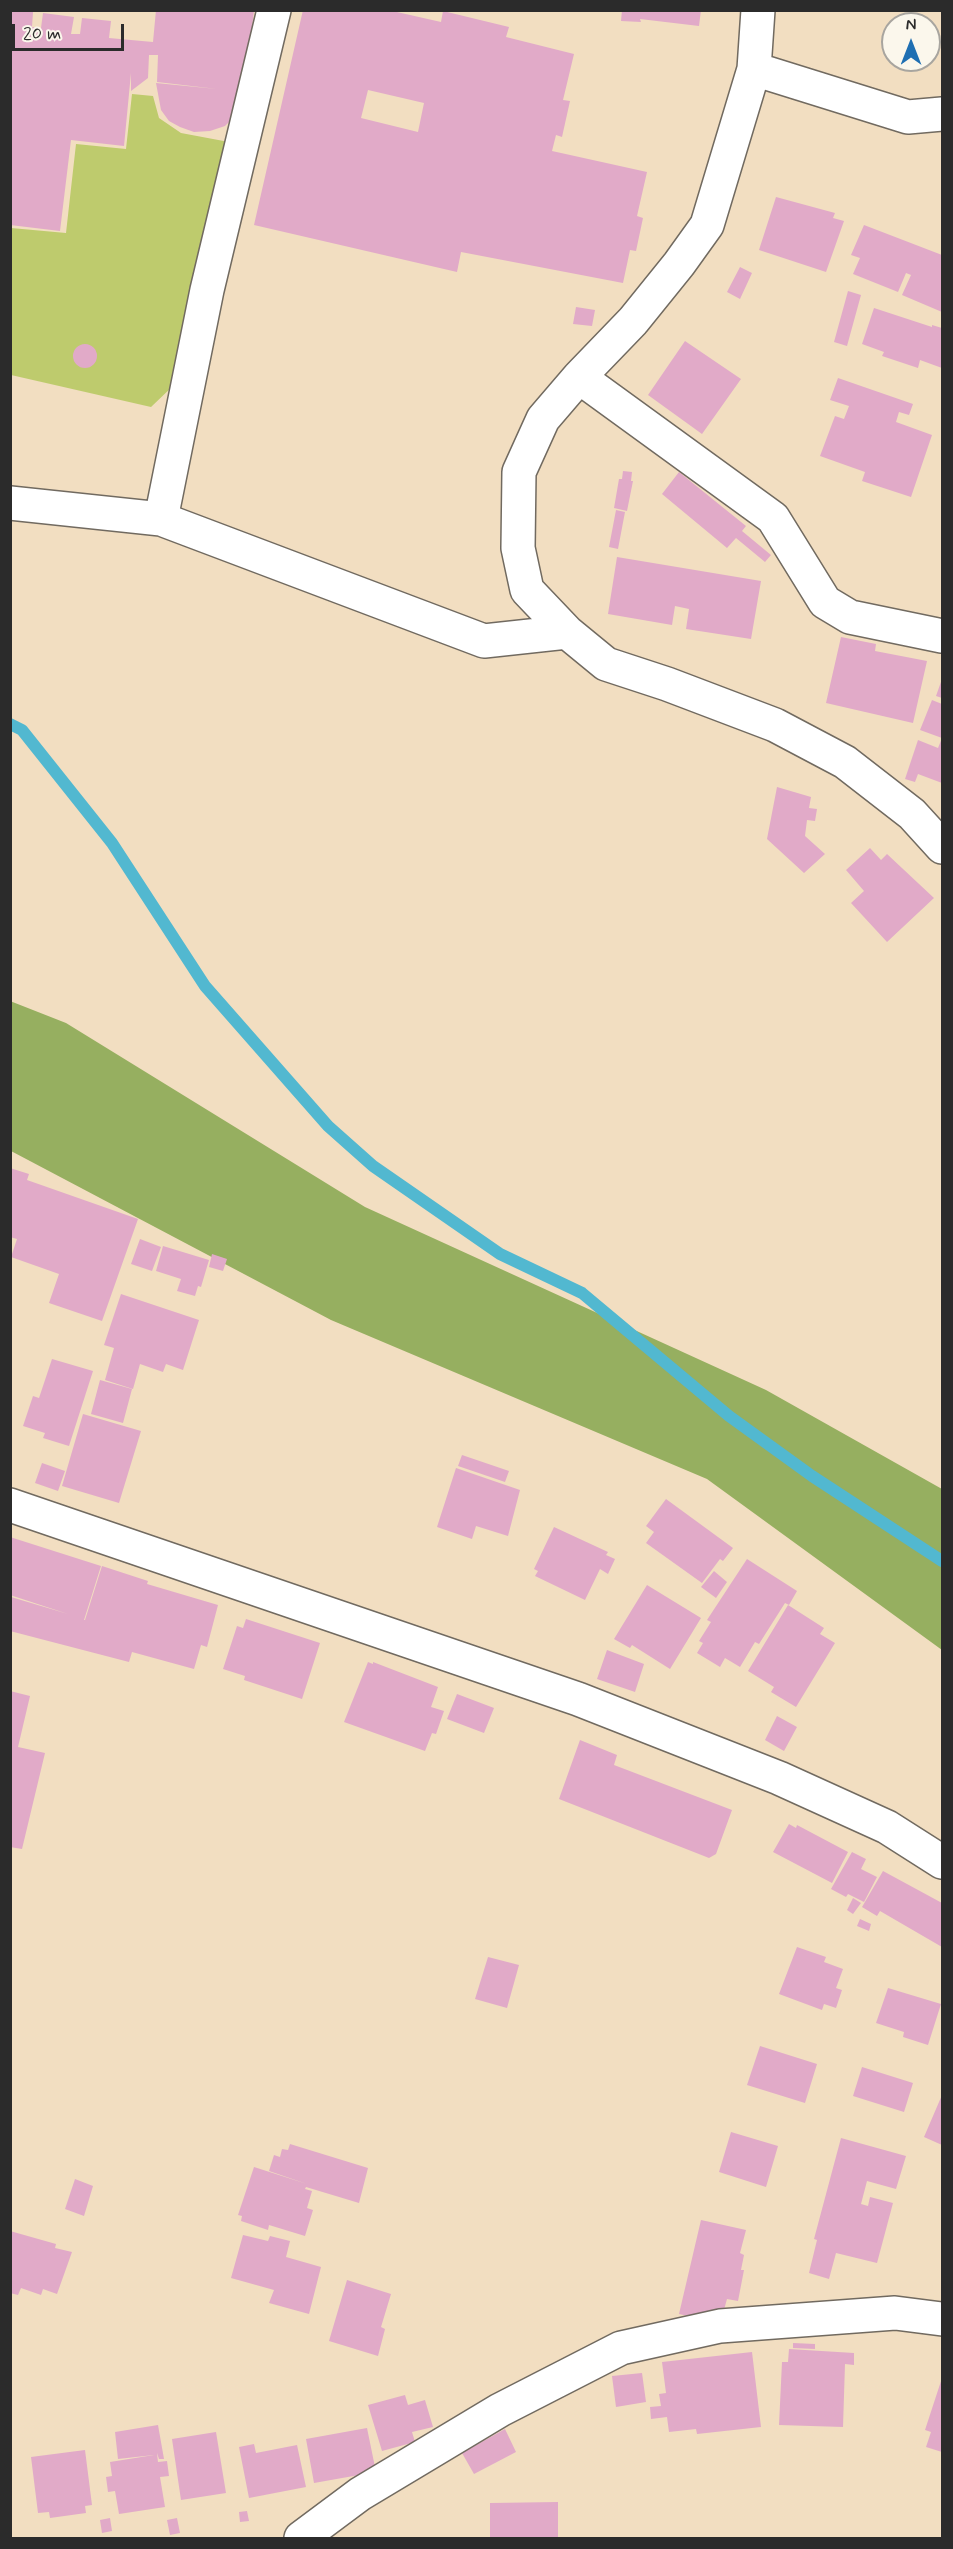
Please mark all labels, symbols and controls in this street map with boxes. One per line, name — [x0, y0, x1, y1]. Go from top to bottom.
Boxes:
scale bar — [15, 12, 128, 50]
north arrow — [881, 12, 941, 72]
text: N — [906, 15, 916, 36]
text: 20 m — [23, 22, 61, 46]

